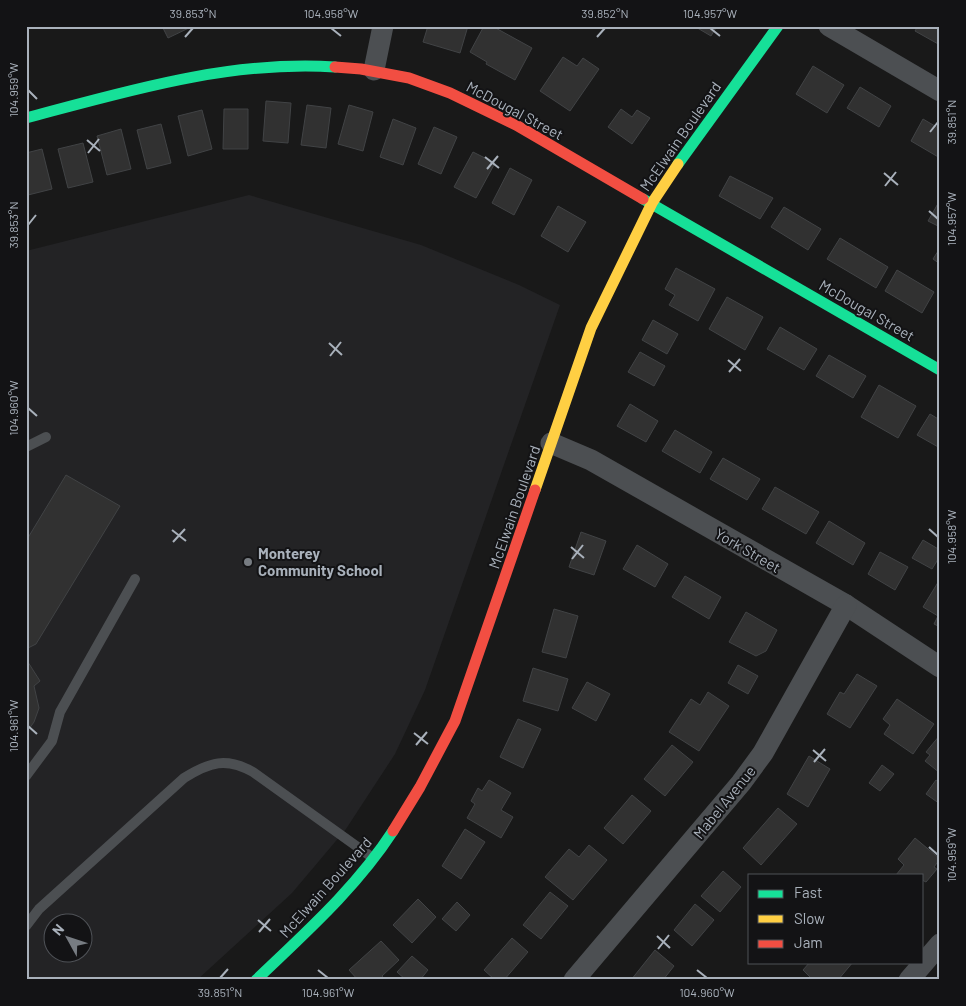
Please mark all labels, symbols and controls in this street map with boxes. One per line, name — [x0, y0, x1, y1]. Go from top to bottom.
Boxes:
text: 39.853°N — [169, 6, 217, 20]
text: 104.958°W — [304, 6, 359, 20]
text: 39.852°N — [581, 6, 629, 20]
text: 104.957°W — [683, 6, 738, 20]
text: 104.959°W — [6, 62, 20, 117]
street label: McDougal Street — [463, 77, 567, 143]
street label: McElwain Boulevard — [636, 78, 724, 194]
text: 39.851°N — [944, 100, 958, 144]
text: 104.957°W — [944, 191, 958, 246]
text: 39.853°N — [6, 201, 20, 249]
street label: McDougal Street — [816, 275, 918, 345]
text: 104.960°W — [6, 380, 20, 436]
street label: McElwain Boulevard — [484, 443, 544, 571]
text: 104.958°W — [944, 509, 958, 564]
street label: York Street — [712, 524, 784, 576]
place label: Monterey Community School — [258, 544, 383, 579]
marker: Monterey Community School — [242, 556, 254, 568]
text: 104.961°W — [6, 699, 20, 752]
street label: Mabel Avenue — [689, 762, 759, 842]
text: 104.959°W — [944, 827, 958, 882]
street label: McElwain Boulevard — [275, 833, 375, 941]
legend — [748, 874, 924, 964]
text: Fast — [794, 883, 822, 901]
text: Slow — [794, 909, 825, 927]
north arrow — [42, 914, 92, 964]
text: N — [48, 920, 67, 938]
text: Jam — [794, 933, 823, 951]
text: 39.851°N — [198, 985, 242, 999]
text: 104.961°W — [302, 985, 355, 999]
text: 104.960°W — [679, 985, 735, 999]

